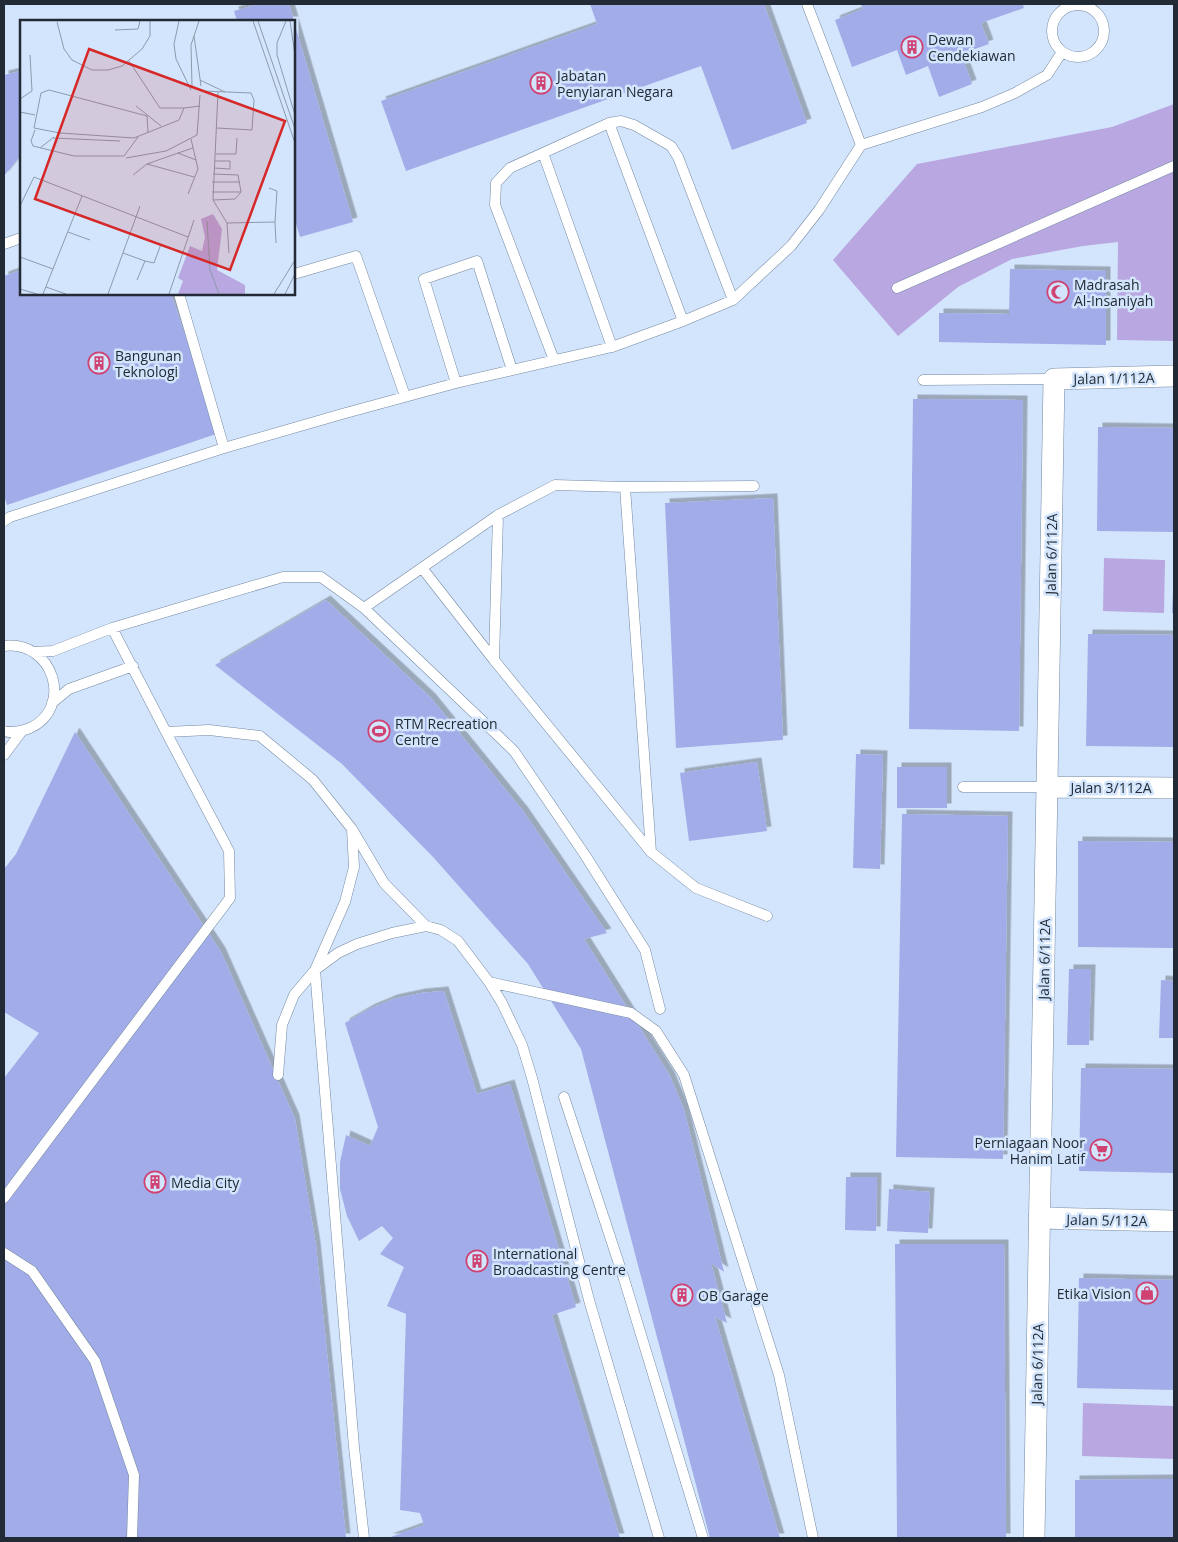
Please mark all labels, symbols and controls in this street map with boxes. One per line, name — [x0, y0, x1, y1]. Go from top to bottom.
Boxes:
inset map — [20, 20, 295, 295]
place label: Dewan Cendekiawan — [928, 30, 1016, 65]
building icon: Dewan Cendekiawan — [900, 35, 924, 59]
place label: Jabatan Penyiaran Negara — [555, 66, 673, 101]
building icon: Jabatan Penyiaran Negara — [529, 71, 553, 95]
place label: Madrasah Al-Insaniyah — [1074, 275, 1153, 310]
mosque icon: Madrasah Al-Insaniyah — [1046, 280, 1070, 304]
place label: Bangunan Teknologi — [115, 346, 182, 381]
building icon: Bangunan Teknologi — [87, 351, 111, 375]
street label: Jalan 1/112A — [1071, 368, 1155, 388]
street label: Jalan 6/112A — [1041, 513, 1061, 597]
place label: RTM Recreation Centre — [395, 714, 498, 749]
sports icon: RTM Recreation Centre — [367, 719, 391, 743]
street label: Jalan 3/112A — [1068, 778, 1152, 797]
street label: Jalan 6/112A — [1034, 918, 1054, 1002]
place label: Perniagaan Noor Hanim Latif — [975, 1133, 1086, 1168]
supermarket icon: Perniagaan Noor Hanim Latif — [1089, 1138, 1113, 1162]
building icon: Media City — [143, 1170, 167, 1194]
place label: Media City — [171, 1173, 240, 1192]
street label: Jalan 5/112A — [1064, 1210, 1148, 1230]
place label: International Broadcasting Centre — [493, 1244, 626, 1279]
building icon: International Broadcasting Centre — [465, 1249, 489, 1273]
shop icon: Etika Vision — [1135, 1281, 1159, 1305]
building icon: OB Garage — [670, 1283, 694, 1307]
place label: Etika Vision — [1057, 1284, 1131, 1303]
place label: OB Garage — [698, 1286, 769, 1305]
street label: Jalan 6/112A — [1027, 1323, 1047, 1407]

